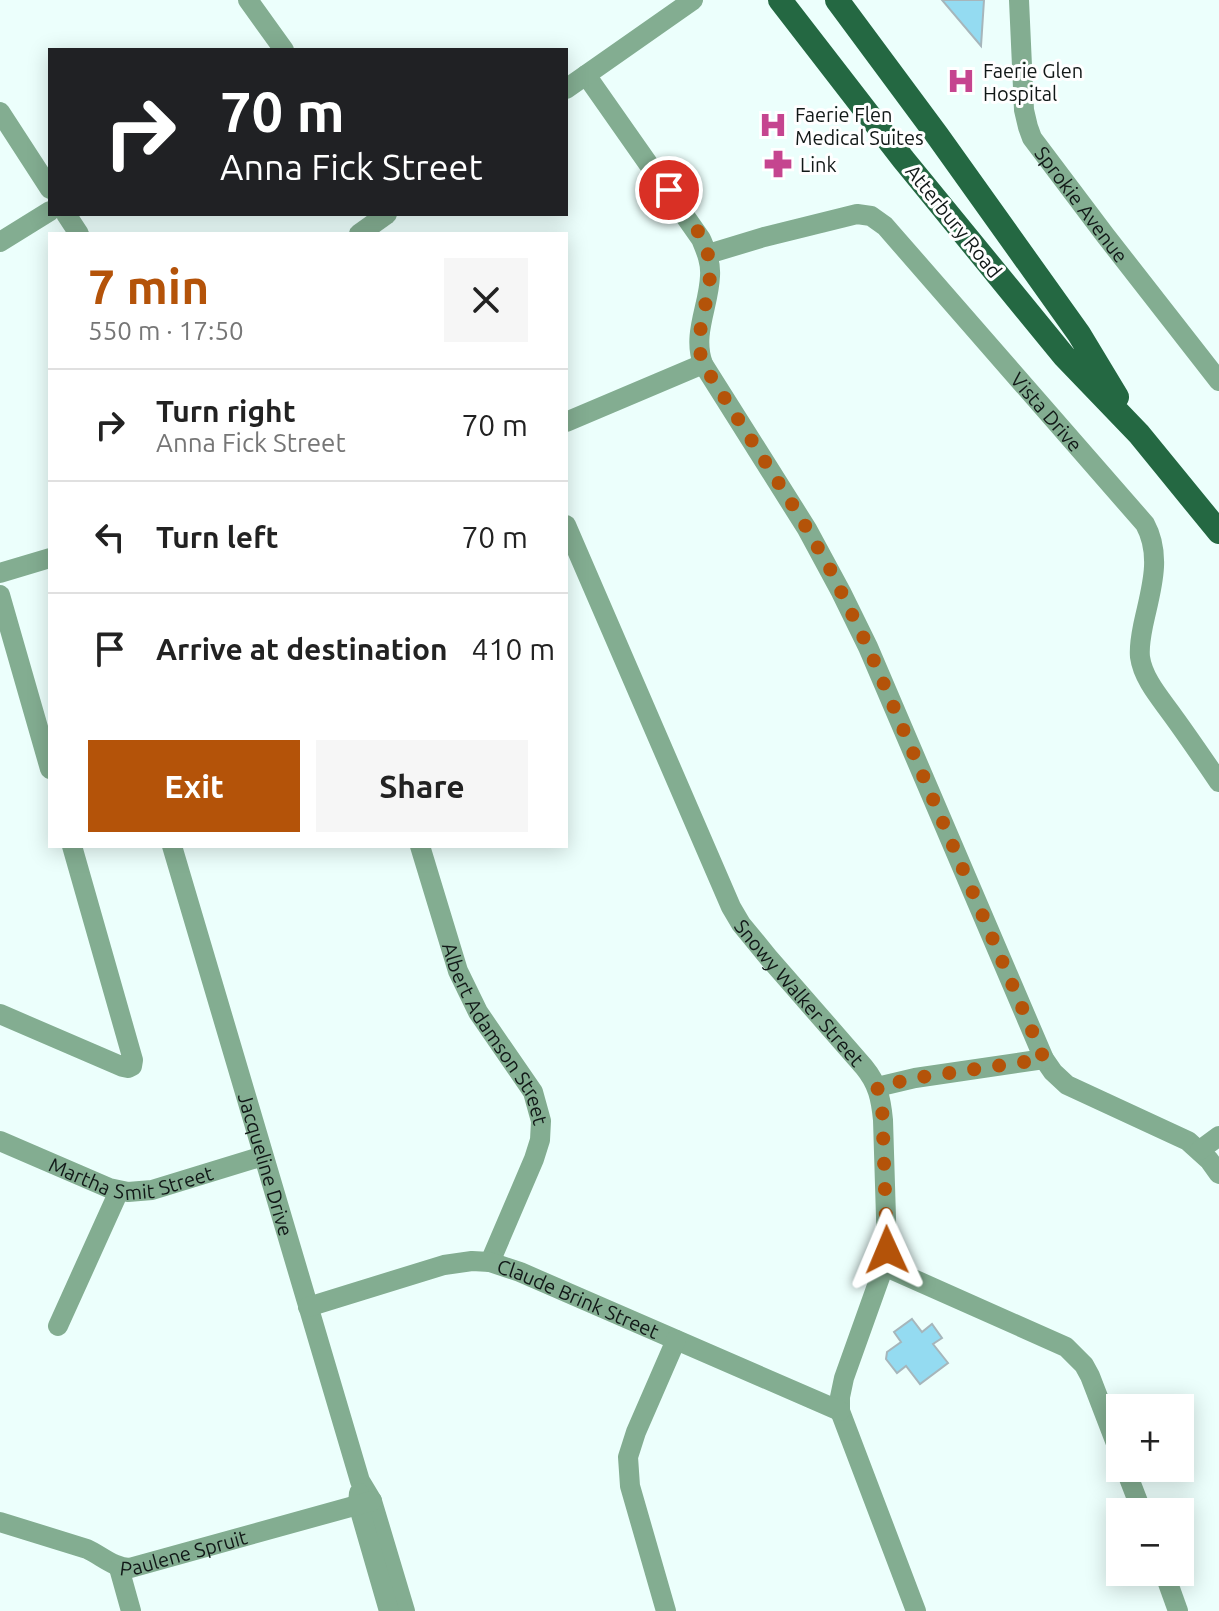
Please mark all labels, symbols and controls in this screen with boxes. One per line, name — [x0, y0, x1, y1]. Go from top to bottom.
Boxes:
place label: Faerie Glen Hospital — [983, 59, 1083, 105]
hospital icon: Faerie Glen Hospital — [946, 66, 976, 96]
icon: right — [88, 80, 192, 184]
text: 70 m — [220, 80, 345, 143]
place label: Faerie Flen Medical Suites — [795, 103, 924, 149]
hospital icon: Faerie Flen Medical Suites — [758, 110, 788, 140]
street label: Sprokie Avenue — [1031, 141, 1133, 267]
text: Anna Fick Street — [220, 146, 483, 187]
pharmacy icon: Link — [763, 149, 793, 179]
place label: Link — [800, 153, 837, 176]
pin — [635, 156, 703, 224]
street label: Atterbury Road — [901, 160, 1007, 282]
icon: arrive — [647, 168, 691, 212]
button: close — [444, 258, 528, 342]
text: 7 min — [88, 259, 209, 313]
text: 550 m · 17:50 — [88, 316, 244, 345]
street label: Vista Drive — [1006, 368, 1087, 456]
text: Turn right — [156, 394, 296, 428]
icon: right — [88, 403, 132, 447]
text: 70 m — [461, 408, 528, 442]
text: Anna Fick Street — [156, 428, 346, 457]
icon: left — [88, 515, 132, 559]
text: Turn left — [156, 520, 278, 554]
text: 70 m — [461, 520, 528, 554]
icon: arrive — [88, 627, 132, 671]
text: Arrive at destination — [156, 632, 448, 666]
text: 410 m — [472, 632, 555, 666]
button: Exit — [88, 740, 300, 832]
button: Share — [316, 740, 528, 832]
street label: Snowy Walker Street — [730, 914, 869, 1071]
street label: Albert Adamson Street — [438, 939, 553, 1127]
street label: Jacqueline Drive — [234, 1090, 298, 1239]
street label: Martha Smit Street — [46, 1152, 216, 1204]
position arrow — [845, 1208, 929, 1292]
street label: Claude Brink Street — [494, 1254, 663, 1343]
map controls — [1106, 1394, 1194, 1586]
button: + — [1106, 1394, 1194, 1482]
button: − — [1106, 1498, 1194, 1586]
street label: Paulene Spruit — [119, 1525, 250, 1580]

